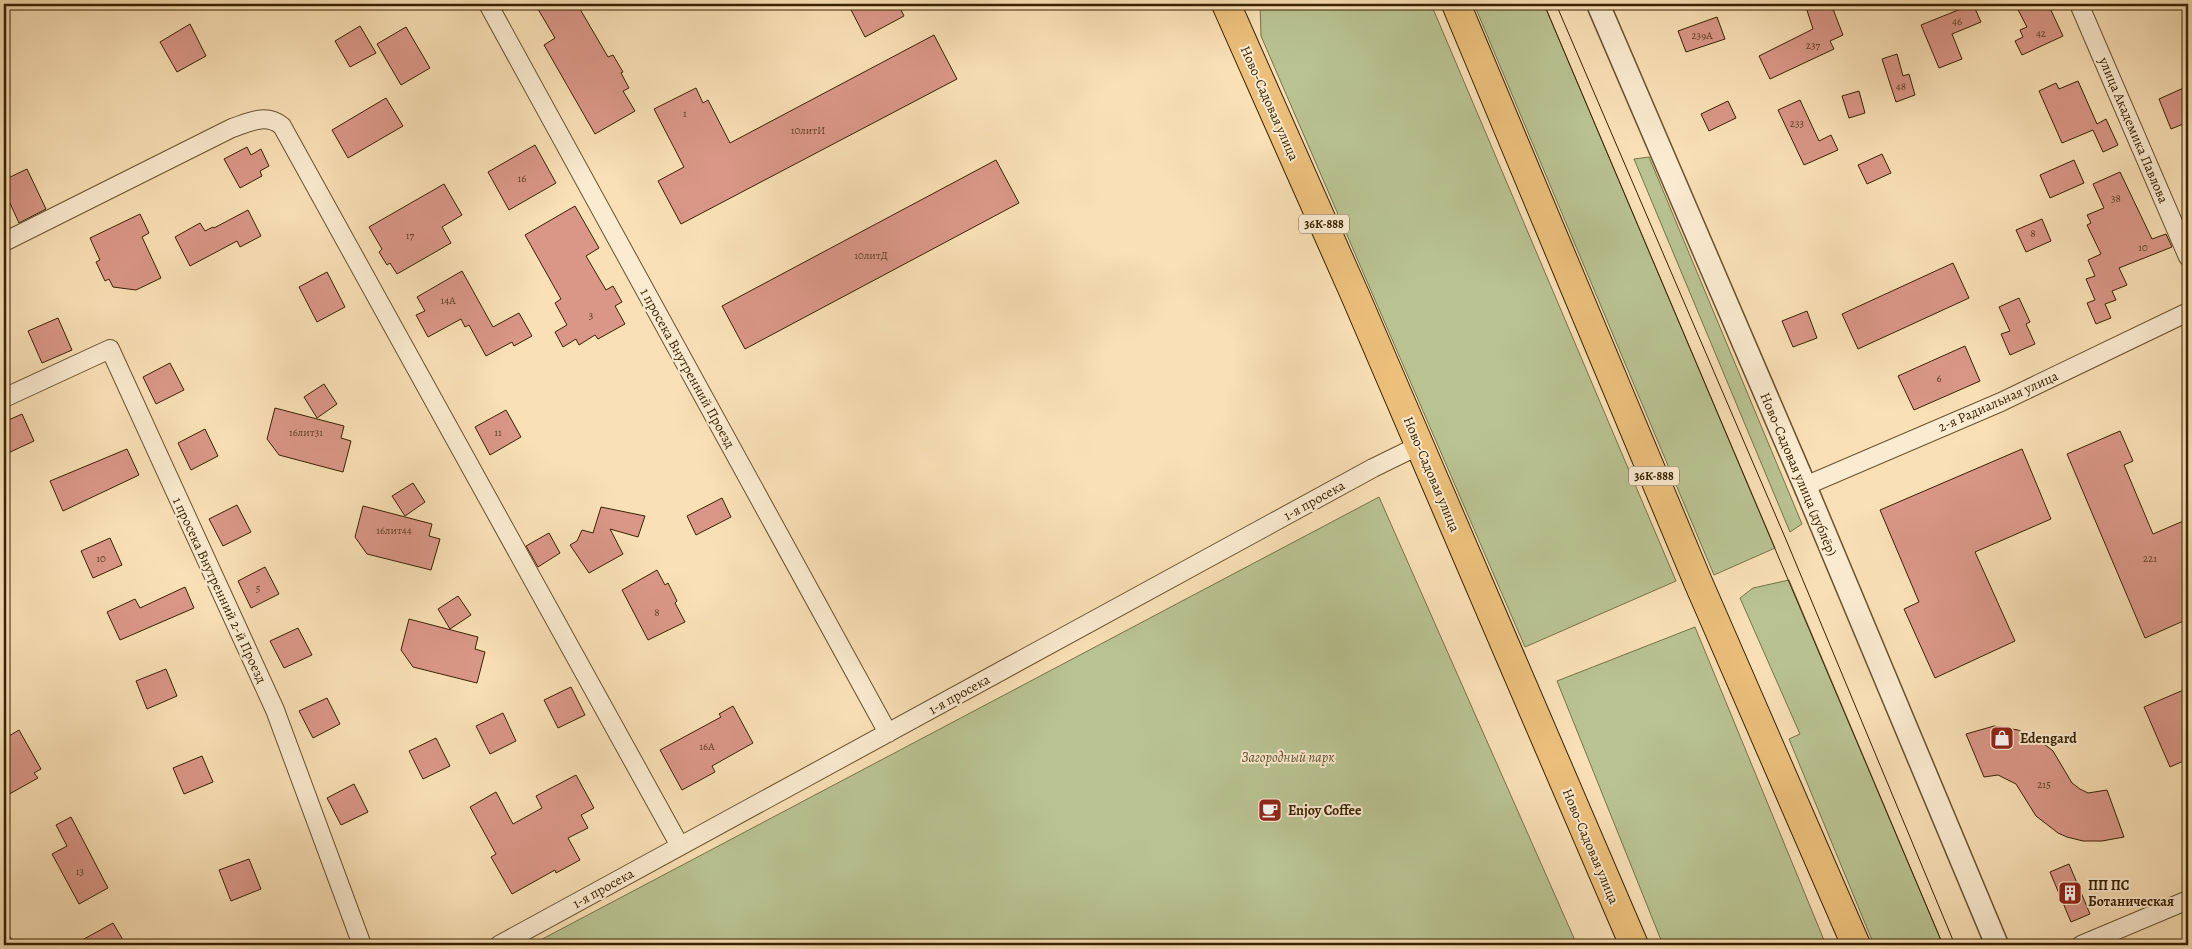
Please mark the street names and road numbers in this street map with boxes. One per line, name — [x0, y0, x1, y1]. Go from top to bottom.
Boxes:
street label: Ново-Садовая улица — [1236, 43, 1304, 164]
street label: улица Академика Павлова — [2094, 53, 2173, 207]
road number: 36К-888 — [1299, 214, 1349, 233]
street label: 1 просека Внутренний Проезд — [636, 285, 740, 452]
street label: 2-я Радиальная улица — [1935, 366, 2062, 436]
street label: Ново-Садовая улица (дублёр) — [1755, 390, 1842, 559]
street label: Ново-Садовая улица — [1399, 413, 1465, 535]
road number: 36К-888 — [1629, 466, 1679, 486]
street label: 1-я просека — [1280, 476, 1349, 525]
street label: 1 просека Внутренний 2-й Проезд — [168, 494, 271, 686]
street label: 1-я просека — [925, 670, 994, 719]
street label: Ново-Садовая улица — [1558, 785, 1624, 907]
street label: 1-я просека — [569, 864, 638, 913]

